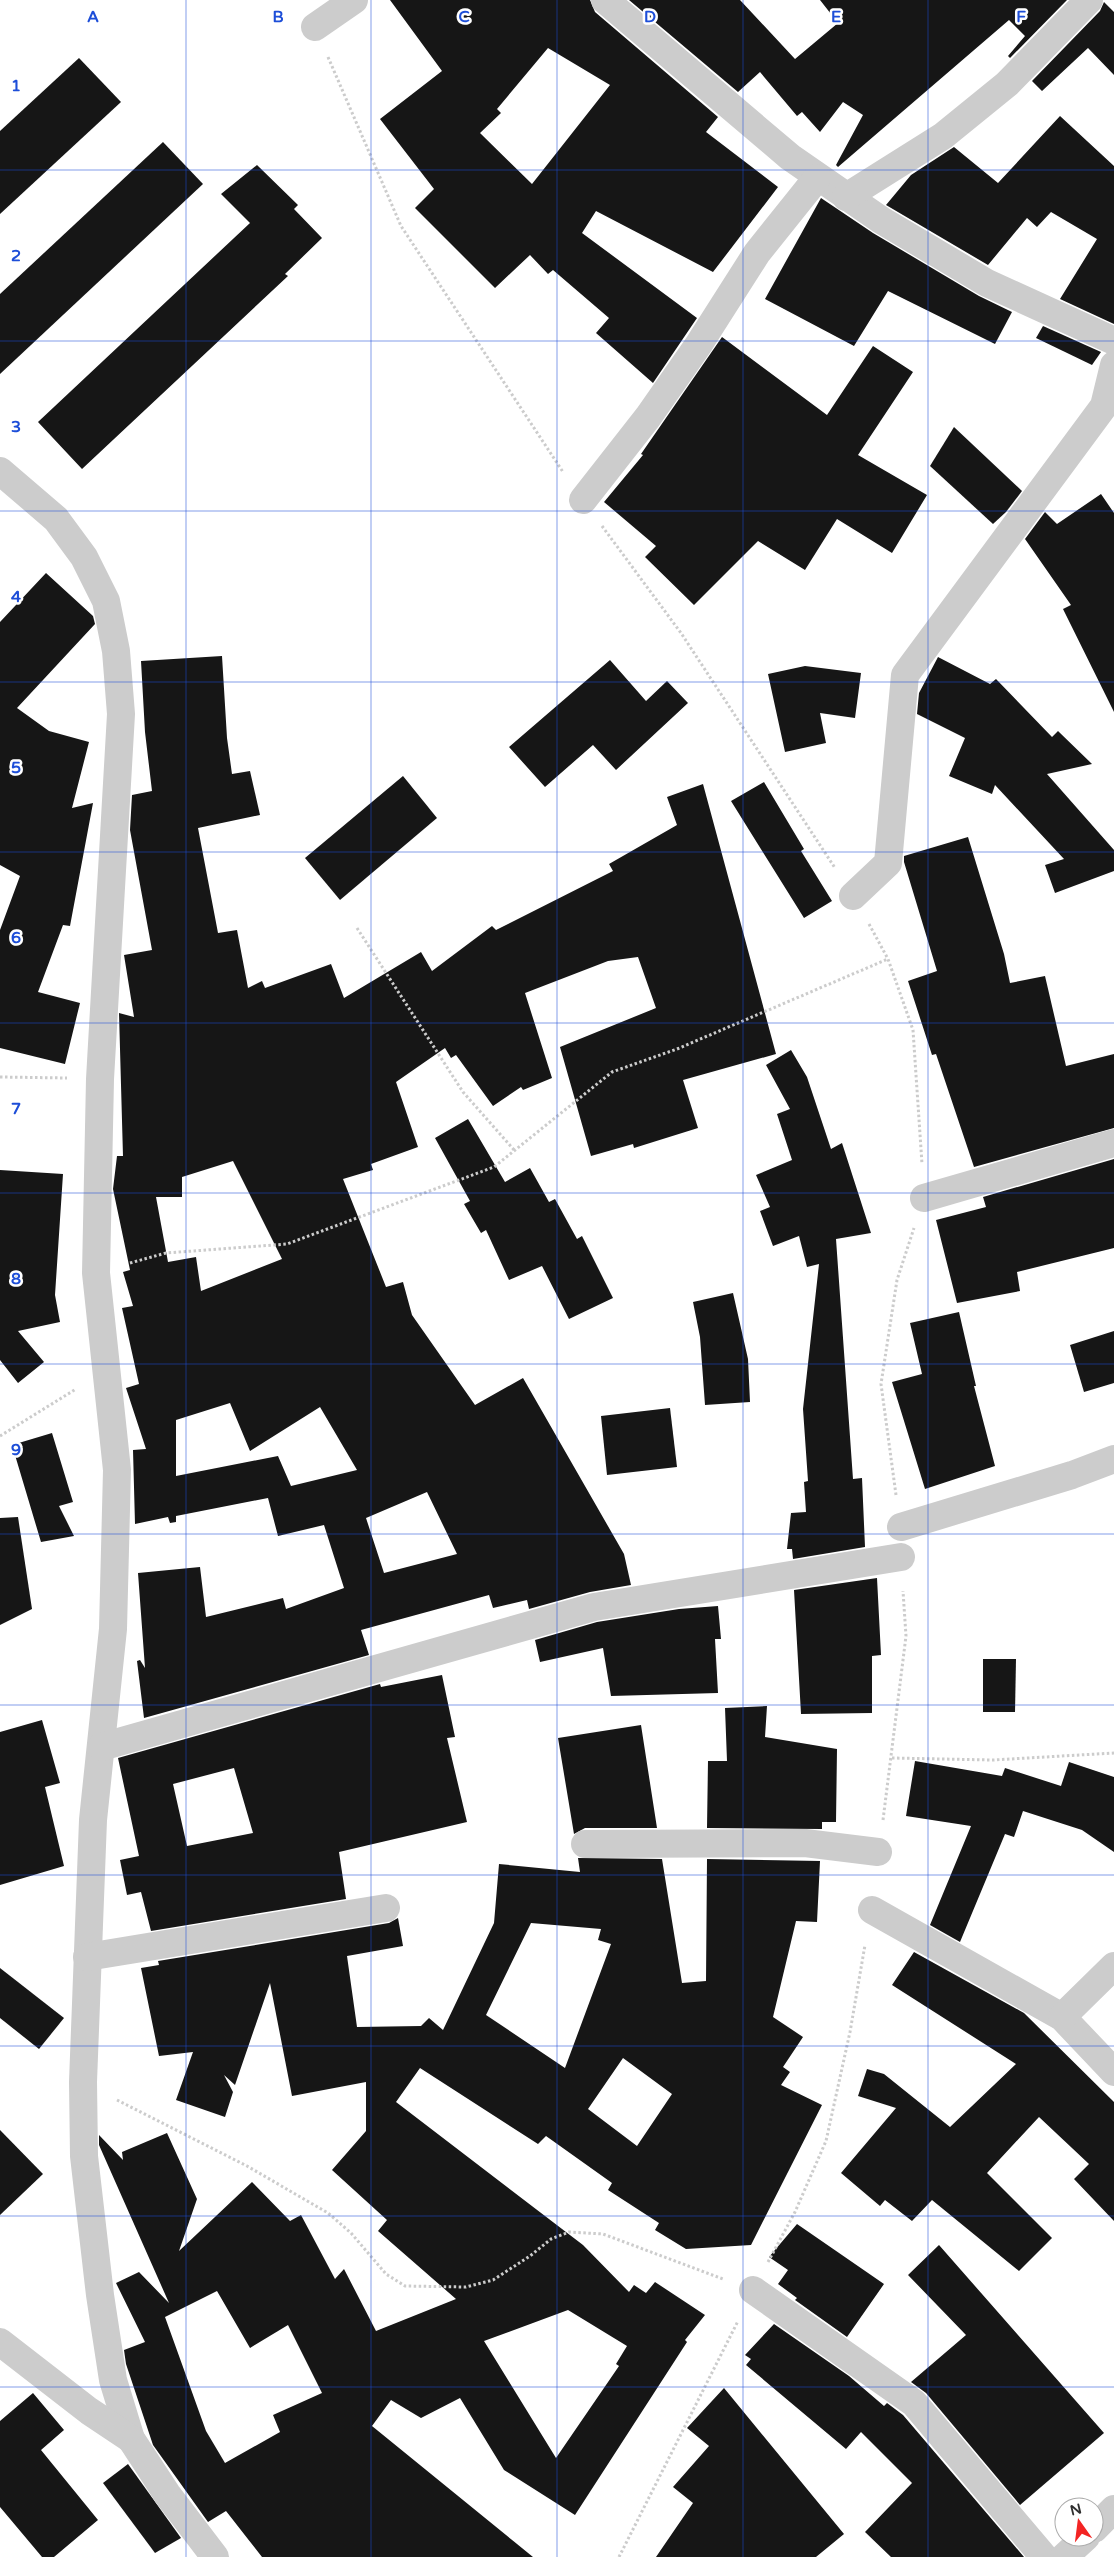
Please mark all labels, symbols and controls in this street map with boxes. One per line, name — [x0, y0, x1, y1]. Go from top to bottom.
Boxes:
text: A — [87, 7, 99, 27]
text: B — [272, 7, 284, 27]
text: C — [458, 7, 470, 27]
text: D — [644, 7, 656, 27]
text: E — [831, 7, 841, 27]
text: F — [1016, 7, 1026, 27]
text: 1 — [11, 76, 21, 96]
text: 2 — [11, 246, 21, 266]
text: 3 — [11, 417, 21, 437]
text: 4 — [11, 587, 21, 607]
text: 5 — [11, 758, 21, 778]
text: 6 — [11, 928, 21, 948]
text: 7 — [11, 1099, 21, 1119]
text: 8 — [11, 1269, 21, 1289]
text: 9 — [11, 1440, 21, 1460]
north arrow — [1054, 2497, 1104, 2547]
text: N — [1068, 2500, 1083, 2519]

